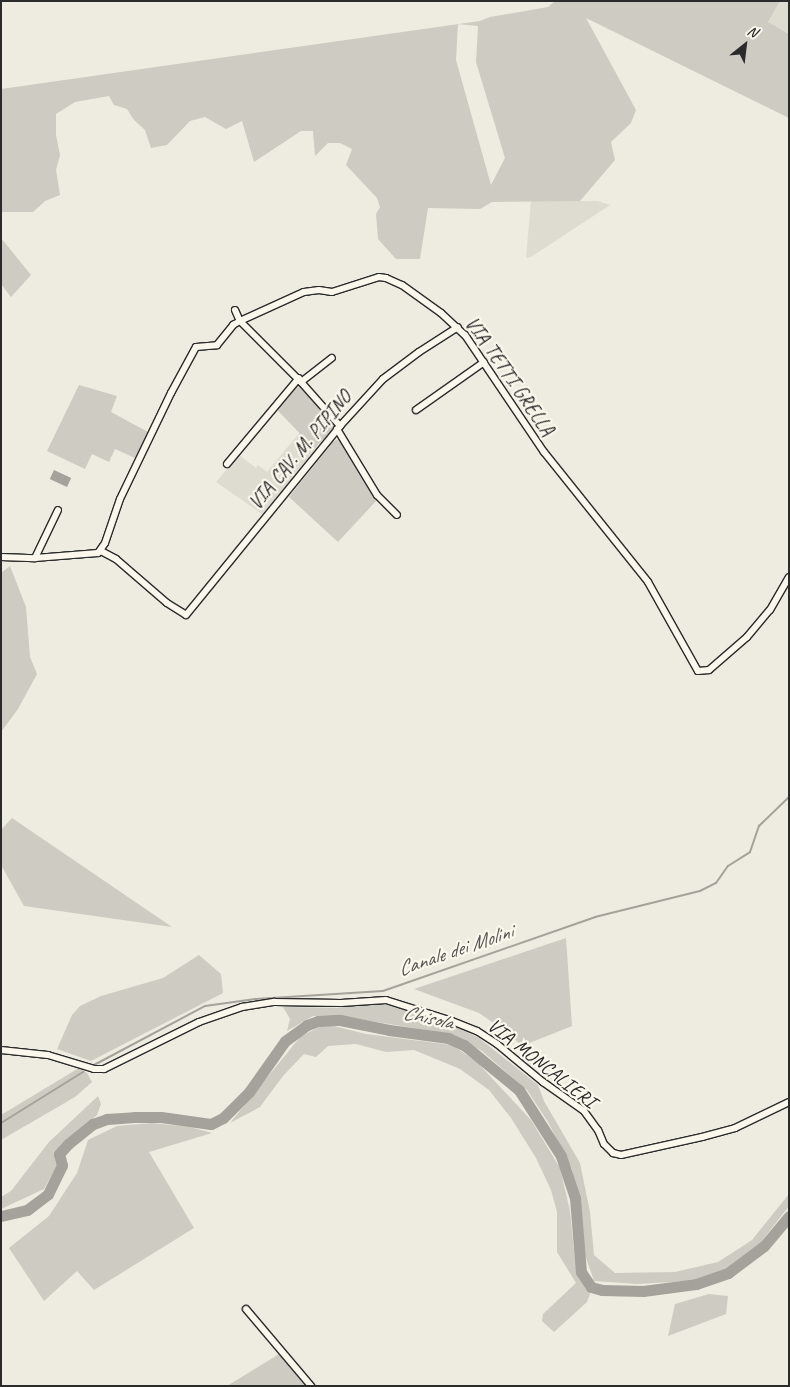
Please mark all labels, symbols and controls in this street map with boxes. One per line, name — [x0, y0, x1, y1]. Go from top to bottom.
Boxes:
north arrow — [720, 20, 770, 70]
text: N — [745, 22, 760, 41]
street label: VIA TETTI GRELLA — [460, 312, 560, 440]
street label: VIA CAV. M. PIPINO — [243, 385, 357, 515]
water label: Canale dei Molini — [394, 919, 516, 981]
water label: Chisola — [401, 999, 455, 1035]
street label: VIA MONCALIERI — [482, 1013, 602, 1113]

